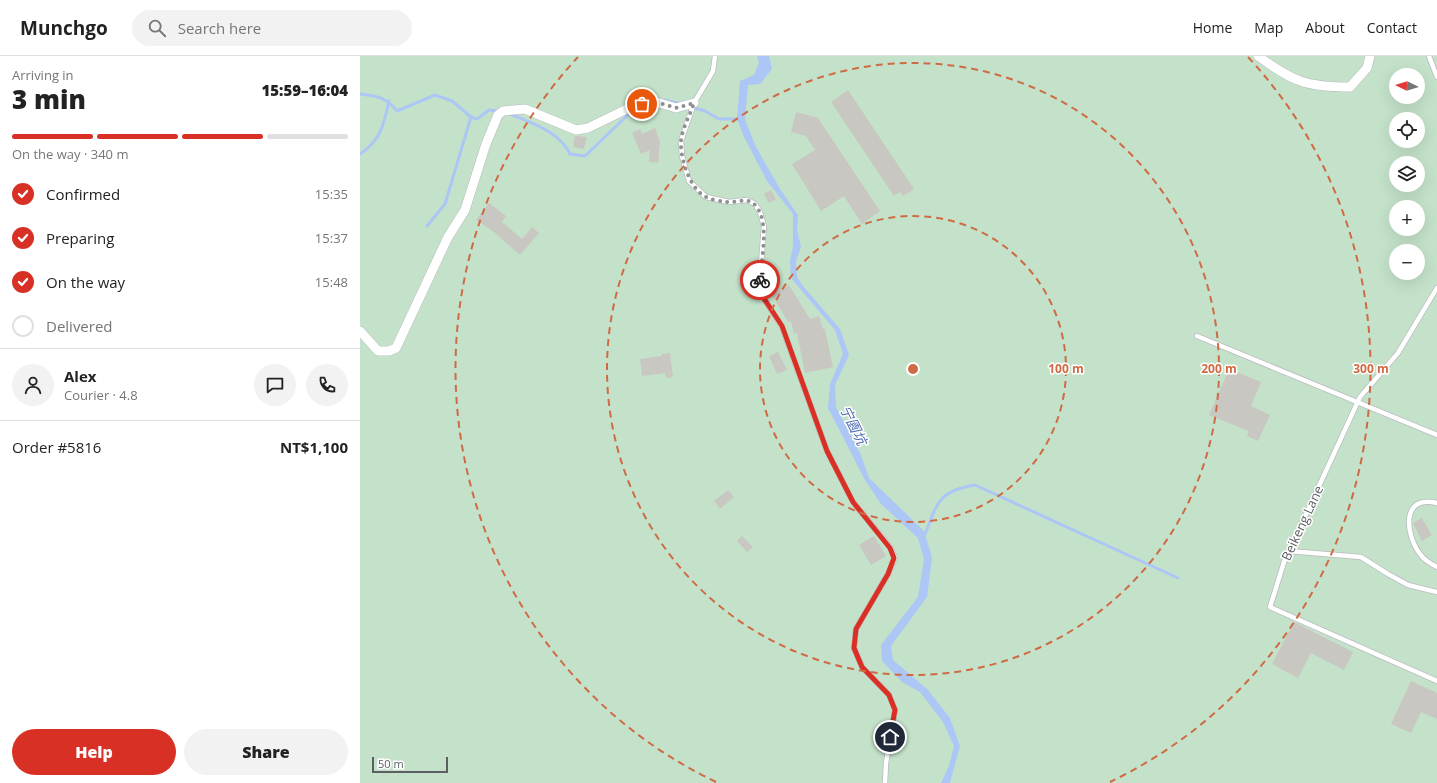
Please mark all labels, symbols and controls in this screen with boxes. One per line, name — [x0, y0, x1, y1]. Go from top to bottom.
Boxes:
search box — [132, 10, 412, 46]
text: Munchgo — [20, 15, 108, 41]
icon: search — [146, 17, 168, 39]
text: Search here — [178, 18, 261, 38]
text: Home — [1193, 18, 1232, 37]
text: Map — [1254, 18, 1283, 37]
text: About — [1305, 18, 1345, 37]
text: Contact — [1367, 18, 1417, 37]
text: Arriving in — [12, 66, 74, 84]
north arrow — [1389, 68, 1425, 104]
map controls — [1389, 68, 1425, 280]
text: 15:59–16:04 — [262, 80, 348, 100]
text: 3 min — [12, 81, 86, 117]
pin — [625, 87, 659, 121]
icon: bag — [631, 93, 653, 115]
button: locate — [1389, 112, 1425, 148]
text: On the way · 340 m — [12, 145, 128, 163]
button: layers — [1389, 156, 1425, 192]
icon: check — [12, 183, 34, 205]
text: Confirmed — [46, 184, 120, 204]
text: 15:35 — [315, 185, 348, 203]
button: + — [1389, 200, 1425, 236]
icon: check — [12, 227, 34, 249]
text: Preparing — [46, 228, 114, 248]
text: 15:37 — [315, 229, 348, 247]
button: − — [1389, 244, 1425, 280]
courier — [740, 260, 780, 300]
icon: bike — [749, 269, 771, 291]
icon: check — [12, 271, 34, 293]
text: On the way — [46, 272, 125, 292]
text: 15:48 — [315, 273, 348, 291]
text: Delivered — [46, 316, 113, 336]
text: 100 m — [1048, 360, 1084, 377]
text: 200 m — [1201, 360, 1237, 377]
text: 300 m — [1353, 360, 1389, 377]
centre of rings — [906, 362, 920, 376]
button: person — [12, 364, 54, 406]
button: chat — [254, 364, 296, 406]
button: phone — [306, 364, 348, 406]
text: Alex — [64, 366, 96, 386]
text: Courier · 4.8 — [64, 386, 138, 404]
water label: 宁園坑 — [836, 402, 873, 450]
text: Order #5816 — [12, 437, 101, 457]
text: NT$1,100 — [280, 437, 348, 457]
street label: Beikeng Lane — [1277, 483, 1327, 563]
pin — [873, 720, 907, 754]
icon: home — [879, 726, 901, 748]
button: Help — [12, 729, 176, 775]
button: Share — [184, 729, 348, 775]
scale bar — [372, 755, 448, 774]
text: 50 m — [378, 756, 404, 771]

